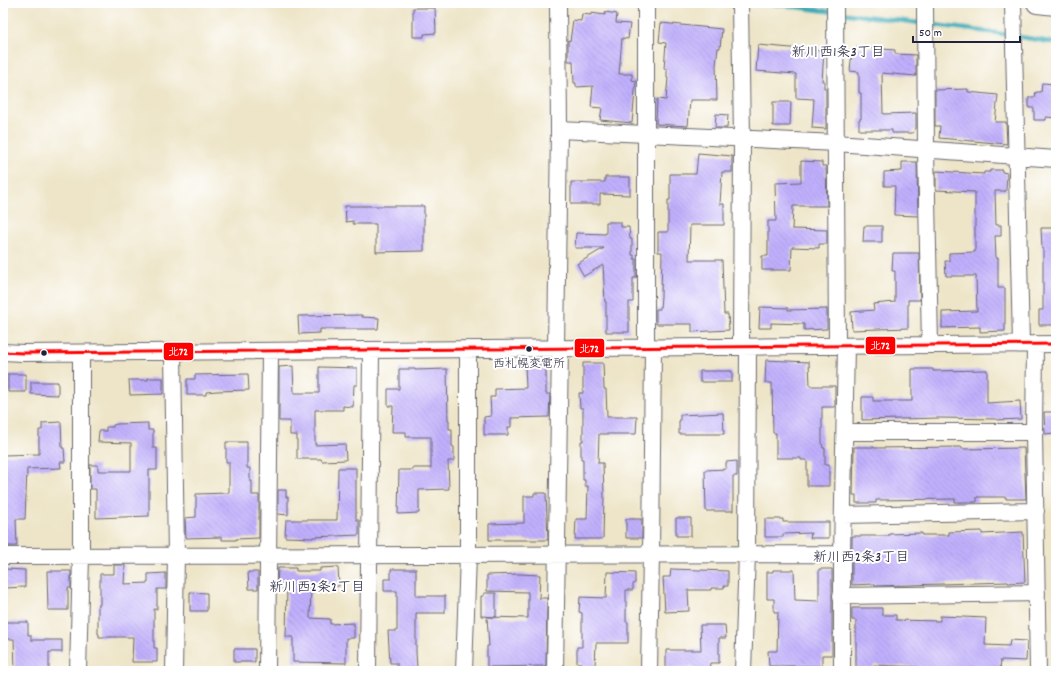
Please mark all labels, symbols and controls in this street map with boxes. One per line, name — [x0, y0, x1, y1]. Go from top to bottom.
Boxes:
scale bar — [913, 18, 1020, 44]
text: 50 m — [919, 25, 942, 42]
district label: 新川西1条3丁目 — [791, 43, 885, 63]
line badge: 北72 — [865, 336, 896, 355]
line badge: 北72 — [574, 338, 605, 358]
text: 北72 — [870, 339, 890, 355]
line badge: 北72 — [163, 342, 194, 361]
text: 北72 — [579, 342, 599, 358]
marker: 西札幌変電所 — [524, 344, 534, 354]
text: 北72 — [168, 345, 188, 361]
unlabelled marker — [39, 348, 49, 358]
place label: 西札幌変電所 — [493, 356, 565, 373]
district label: 新川西2条3丁目 — [813, 548, 909, 568]
district label: 新川西2条2丁目 — [269, 578, 365, 598]

